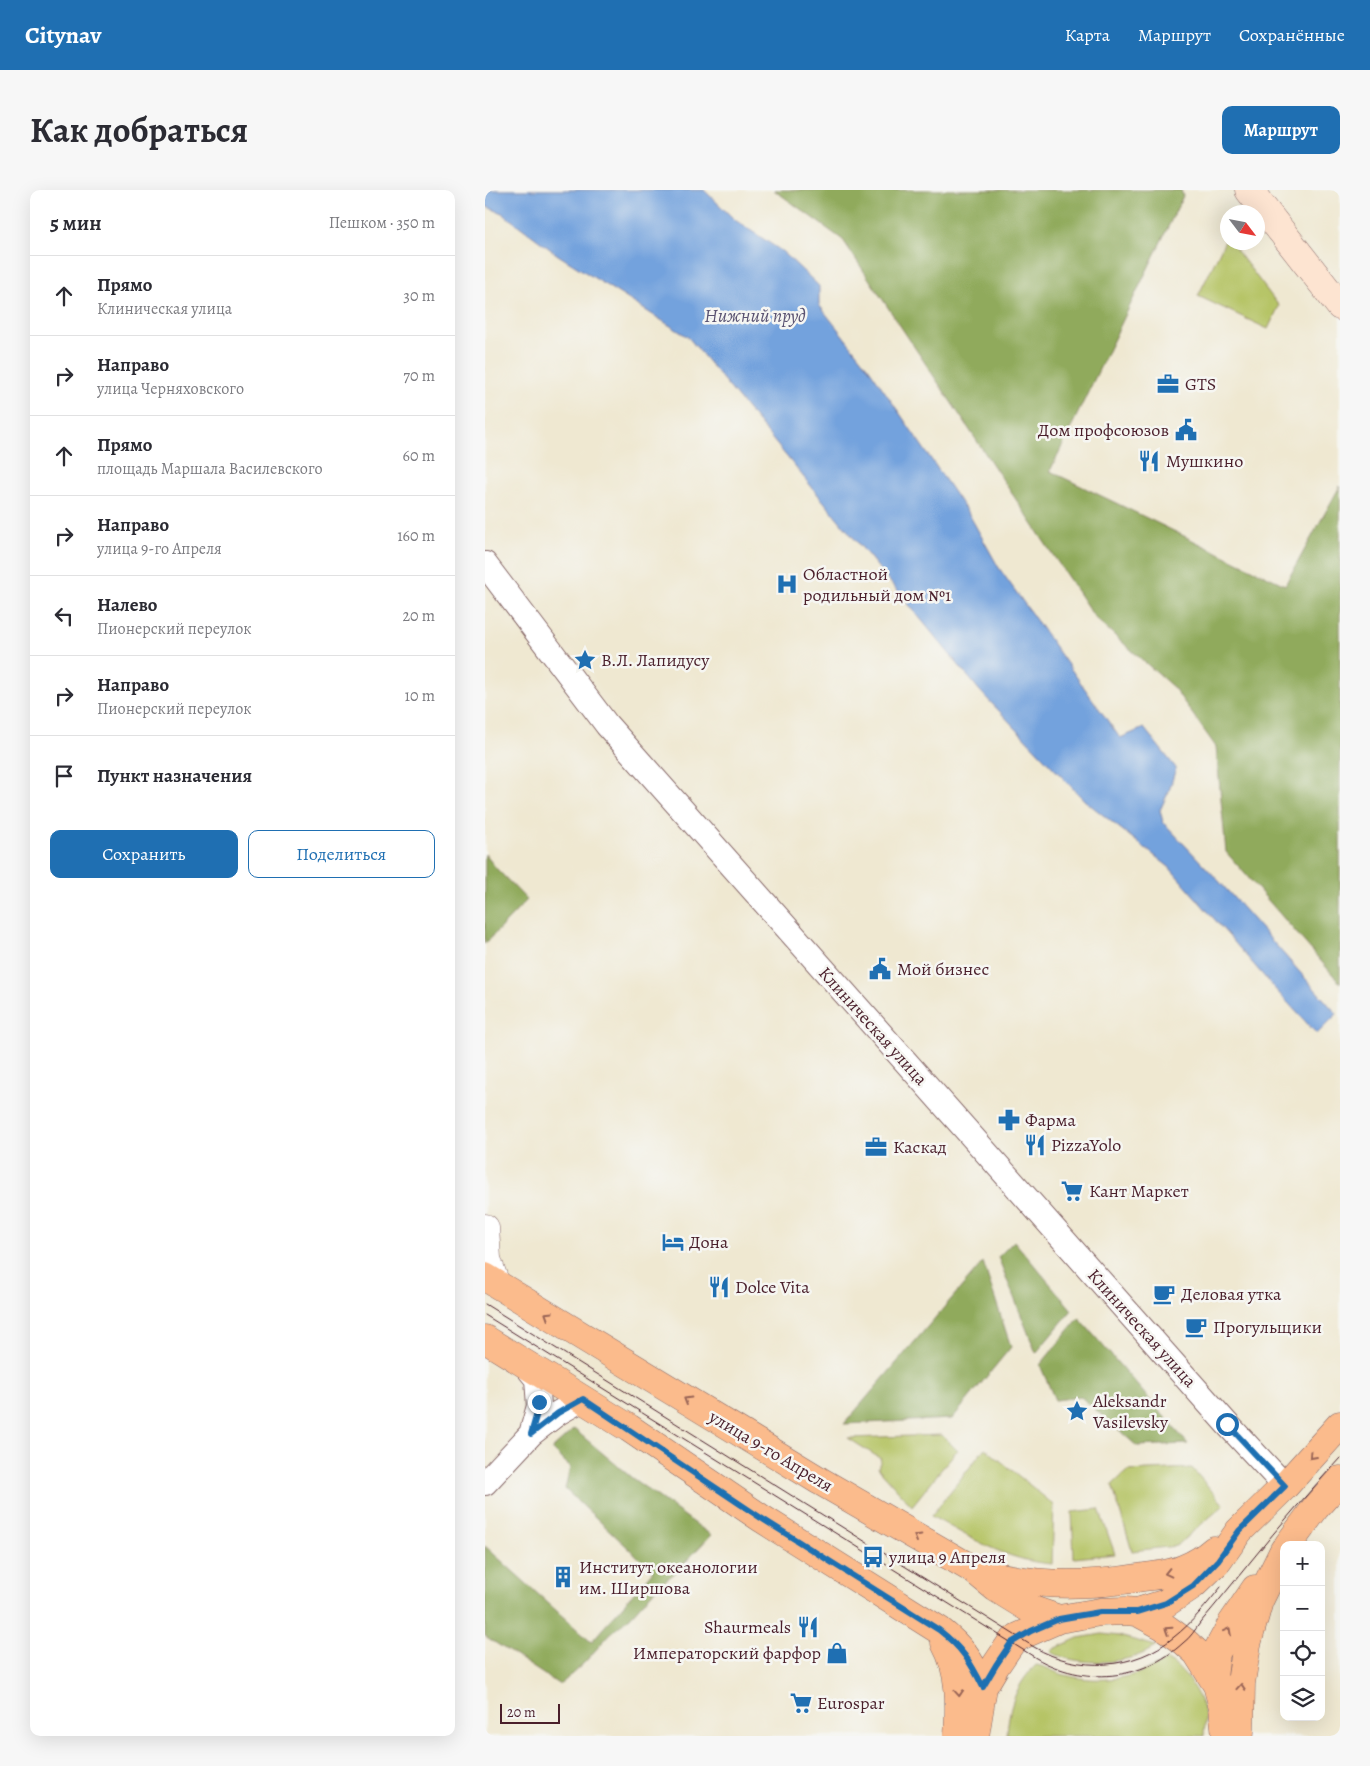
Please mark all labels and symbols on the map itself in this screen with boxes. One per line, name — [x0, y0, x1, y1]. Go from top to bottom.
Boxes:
north arrow — [1220, 205, 1265, 250]
water label: Нижний пруд — [704, 303, 806, 329]
office icon: GTS — [1155, 371, 1181, 397]
place label: GTS — [1185, 372, 1216, 396]
public building icon: Дом профсоюзов — [1173, 417, 1199, 443]
place label: Дом профсоюзов — [1038, 418, 1169, 442]
restaurant icon: Мушкино — [1136, 448, 1162, 474]
place label: Мушкино — [1166, 449, 1243, 473]
place label: Областной родильный дом №1 — [803, 562, 951, 607]
hospital icon: Областной родильный дом №1 — [774, 571, 800, 597]
place icon: В.Л. Лапидусу — [572, 647, 598, 673]
place label: В.Л. Лапидусу — [601, 648, 710, 672]
public building icon: Мой бизнес — [867, 956, 893, 982]
place label: Мой бизнес — [897, 957, 990, 981]
street label: Клиническая улица — [813, 961, 933, 1091]
pharmacy icon: Фарма — [996, 1107, 1022, 1133]
place label: Фарма — [1025, 1108, 1076, 1132]
restaurant icon: PizzaYolo — [1022, 1132, 1048, 1158]
place label: PizzaYolo — [1051, 1133, 1121, 1157]
office icon: Каскад — [863, 1134, 889, 1160]
place label: Каскад — [893, 1135, 947, 1159]
supermarket icon: Кант Маркет — [1059, 1178, 1085, 1204]
place label: Кант Маркет — [1089, 1179, 1189, 1203]
hotel icon: Дона — [660, 1229, 686, 1255]
place label: Дона — [689, 1230, 729, 1254]
street label: Клиническая улица — [1082, 1263, 1202, 1393]
restaurant icon: Dolce Vita — [706, 1274, 732, 1300]
place label: Dolce Vita — [735, 1275, 810, 1299]
cafe icon: Деловая утка — [1151, 1281, 1177, 1307]
place label: Деловая утка — [1181, 1282, 1282, 1306]
one-way arrow — [545, 1312, 554, 1321]
cafe icon: Прогульщики — [1183, 1314, 1209, 1340]
place label: Прогульщики — [1213, 1315, 1322, 1339]
place label: Aleksandr Vasilevsky — [1092, 1389, 1169, 1434]
route end — [528, 1391, 551, 1414]
one-way arrow — [683, 1397, 692, 1407]
place icon: Aleksandr Vasilevsky — [1064, 1398, 1090, 1424]
street label: улица 9-го Апреля — [704, 1404, 837, 1497]
route start — [1216, 1413, 1239, 1436]
one-way arrow — [1309, 1450, 1318, 1459]
one-way arrow — [913, 1533, 922, 1543]
bus stop icon: улица 9 Апреля — [860, 1544, 886, 1570]
place label: улица 9 Апреля — [888, 1545, 1006, 1569]
place label: Институт океанологии им. Ширшова — [579, 1555, 758, 1600]
building icon: Институт океанологии им. Ширшова — [550, 1564, 576, 1590]
one-way arrow — [1163, 1567, 1172, 1578]
restaurant icon: Shaurmeals — [795, 1614, 821, 1640]
place label: Shaurmeals — [704, 1615, 791, 1639]
one-way arrow — [1164, 1626, 1173, 1636]
one-way arrow — [1221, 1627, 1231, 1636]
shop icon: Императорский фарфор — [824, 1640, 850, 1666]
place label: Императорский фарфор — [633, 1641, 821, 1665]
one-way arrow — [1235, 1683, 1246, 1691]
one-way arrow — [953, 1689, 964, 1697]
supermarket icon: Eurospar — [788, 1690, 814, 1716]
place label: Eurospar — [817, 1691, 885, 1715]
scale bar — [500, 1701, 560, 1724]

